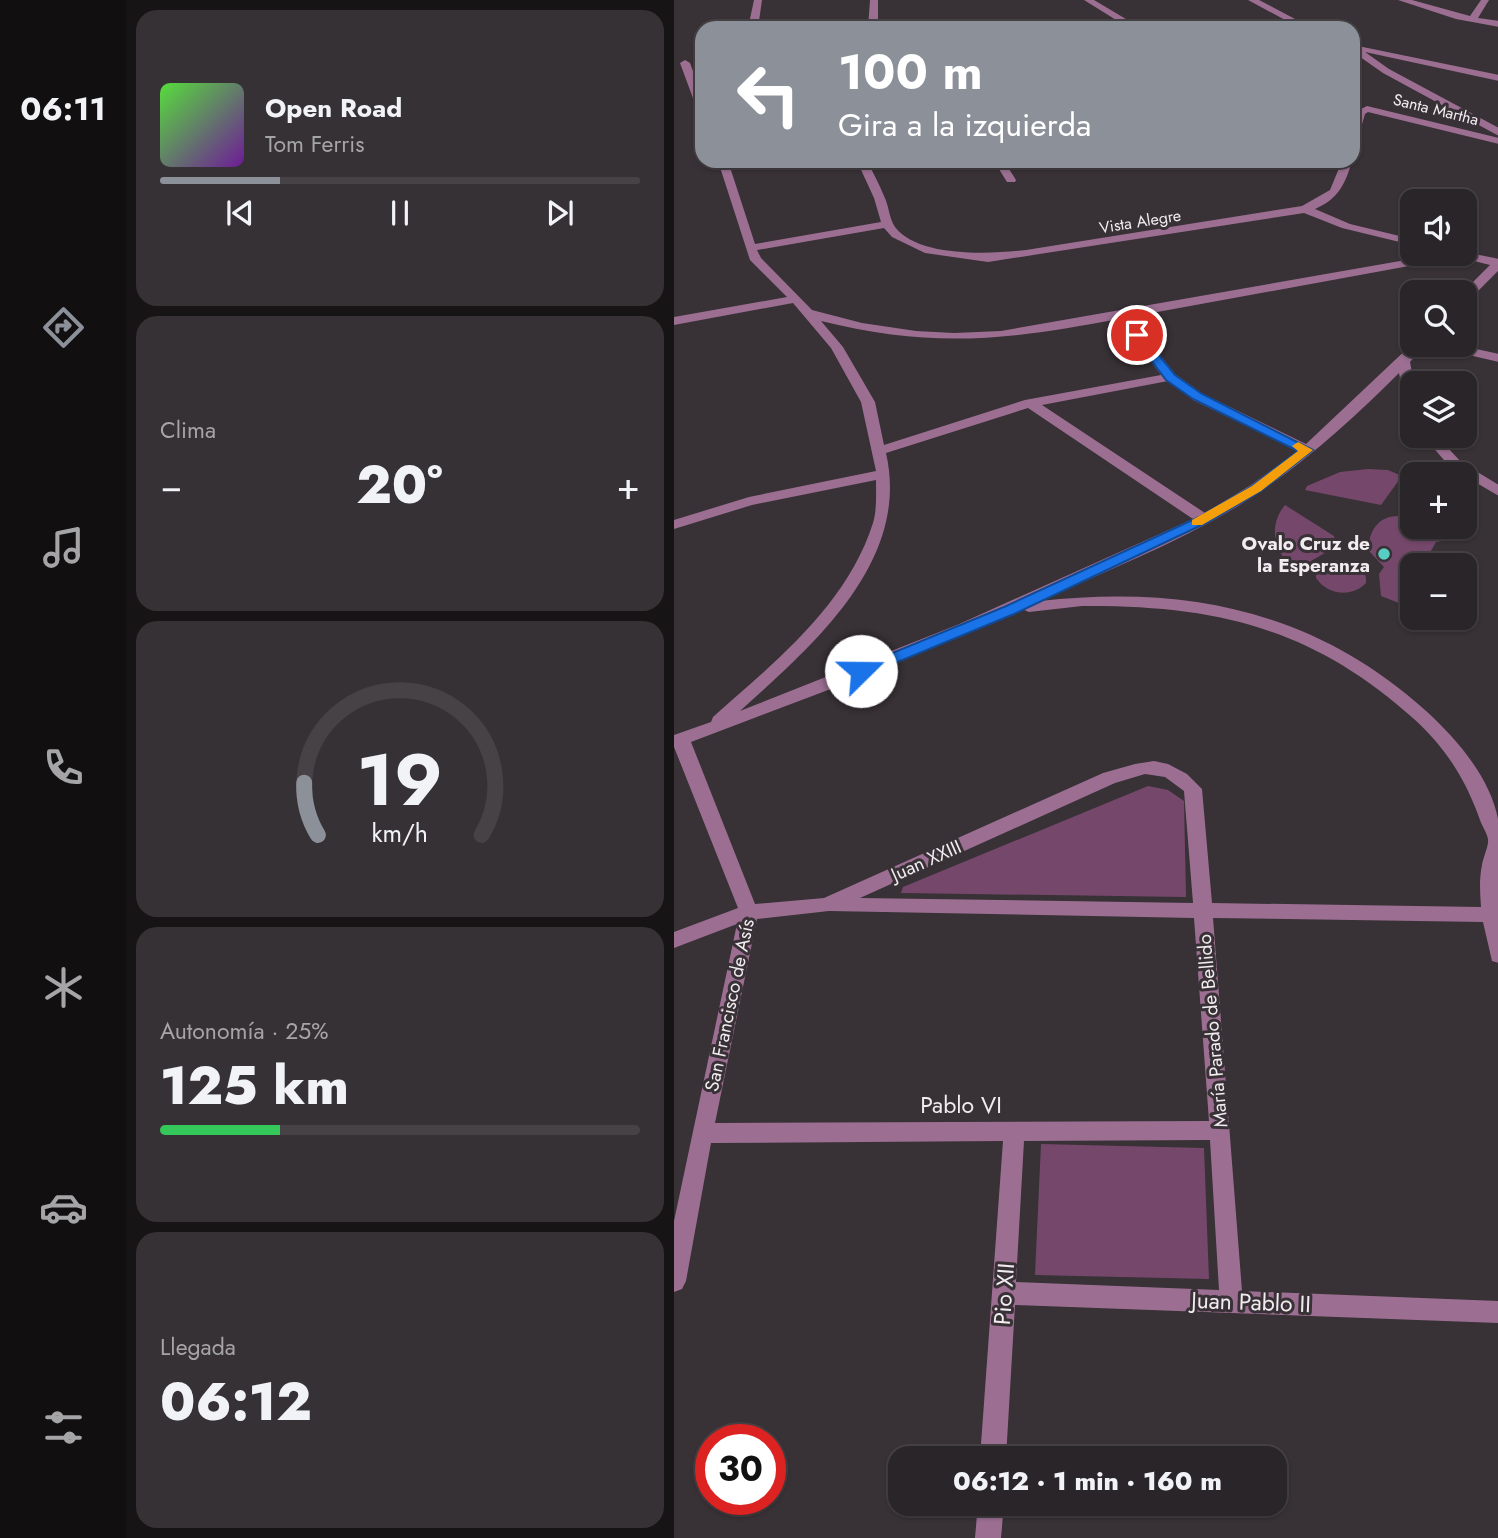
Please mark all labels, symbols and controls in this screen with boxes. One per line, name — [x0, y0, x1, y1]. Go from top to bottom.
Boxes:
text: 100 m — [838, 37, 983, 107]
icon: left — [723, 49, 814, 140]
text: 06:11 — [20, 86, 106, 132]
street label: Santa Martha — [1391, 88, 1481, 131]
text: Open Road — [265, 89, 402, 127]
text: Gira a la izquierda — [838, 102, 1091, 148]
text: Tom Ferris — [265, 127, 364, 161]
map controls — [1400, 189, 1477, 630]
button: sound — [1400, 189, 1477, 266]
icon: previous — [221, 194, 259, 232]
icon: pause — [381, 194, 419, 232]
icon: next — [541, 194, 579, 232]
street label: Vista Alegre — [1097, 204, 1183, 239]
button: search — [1400, 280, 1477, 357]
icon: directions — [39, 303, 88, 352]
pin — [1107, 305, 1167, 365]
icon: arrive — [1118, 316, 1156, 354]
button: layers — [1400, 371, 1477, 448]
text: Clima — [160, 413, 216, 447]
text: 20° — [356, 447, 443, 523]
text: − — [160, 458, 182, 513]
text: + — [617, 458, 640, 513]
button: + — [1400, 462, 1477, 539]
icon: music — [39, 523, 88, 572]
place label: Ovalo Cruz de la Esperanza — [1242, 530, 1370, 579]
marker: Ovalo Cruz de la Esperanza — [1376, 546, 1392, 562]
button: − — [1400, 553, 1477, 630]
position arrow — [824, 634, 898, 708]
text: 19 — [357, 727, 443, 832]
icon: phone — [39, 743, 88, 792]
text: km/h — [372, 815, 428, 851]
street label: Juan XXIII — [884, 833, 966, 889]
street label: San Francisco de Asís — [698, 916, 761, 1094]
street label: María Parado de Bellido — [1191, 933, 1234, 1129]
icon: climate — [39, 963, 88, 1012]
text: Autonomía · 25% — [160, 1014, 329, 1048]
text: 125 km — [160, 1048, 349, 1124]
street label: Pablo VI — [920, 1088, 1002, 1122]
icon: car — [39, 1183, 88, 1232]
street label: Pio XII — [985, 1262, 1023, 1326]
street label: Juan Pablo II — [1188, 1283, 1311, 1321]
text: Llegada — [160, 1330, 236, 1364]
text: 06:12 — [160, 1364, 312, 1440]
icon: filters — [39, 1403, 88, 1452]
speed limit sign: 30 — [695, 1424, 786, 1515]
text: 06:12 · 1 min · 160 m — [953, 1462, 1222, 1500]

